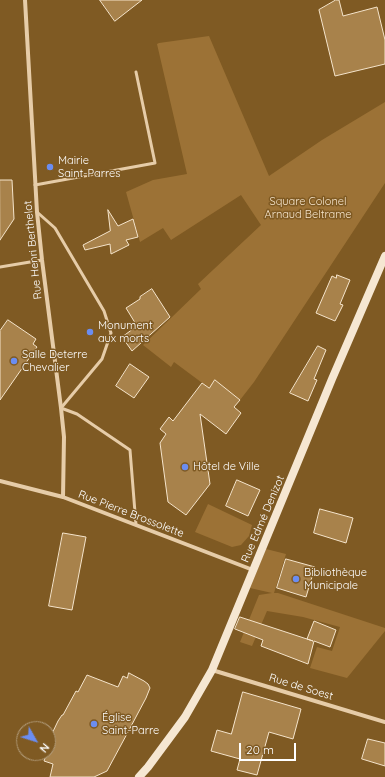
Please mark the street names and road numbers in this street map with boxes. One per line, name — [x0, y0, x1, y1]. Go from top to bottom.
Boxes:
street label: Rue Henri Berthelot — [21, 200, 45, 300]
street label: Rue Edmé Denizot — [239, 473, 287, 565]
street label: Rue Pierre Brossolette — [76, 488, 186, 540]
street label: Rue de Soest — [267, 671, 335, 703]

